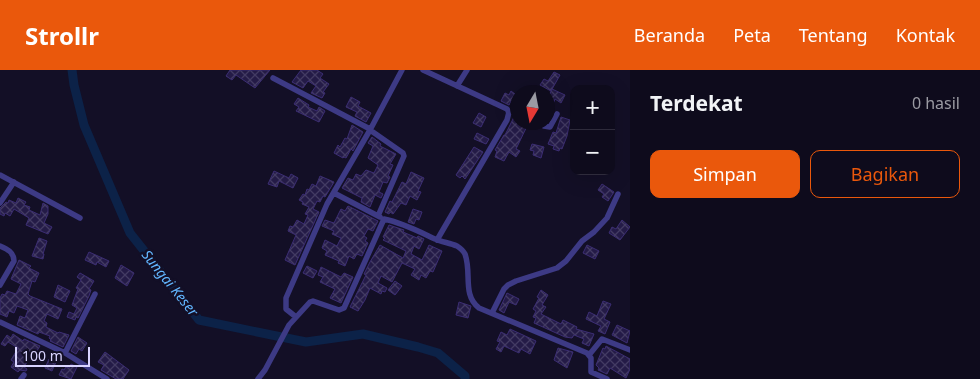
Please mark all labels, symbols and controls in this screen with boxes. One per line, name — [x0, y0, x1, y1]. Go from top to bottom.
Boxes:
text: Strollr — [25, 19, 99, 52]
text: Beranda — [634, 23, 705, 47]
text: Peta — [733, 23, 771, 47]
text: Tentang — [799, 23, 868, 47]
text: Kontak — [896, 23, 955, 47]
north arrow — [510, 85, 555, 130]
map controls — [570, 85, 615, 175]
button: + — [570, 85, 615, 130]
text: Terdekat — [650, 89, 743, 117]
text: 0 hasil — [912, 92, 960, 114]
button: − — [570, 130, 615, 175]
button: Simpan — [650, 150, 800, 198]
button: Bagikan — [810, 150, 960, 198]
water label: Sungai Keser — [138, 246, 203, 320]
scale bar — [15, 344, 90, 367]
text: 100 m — [22, 346, 63, 365]

